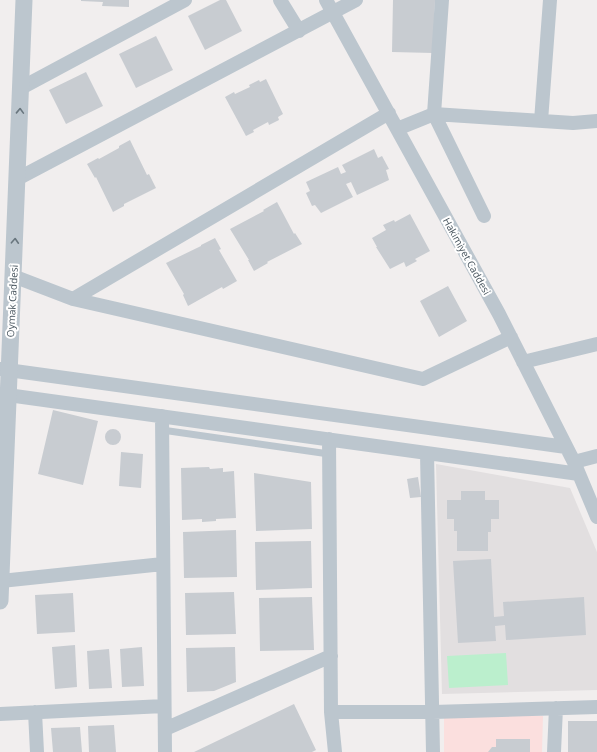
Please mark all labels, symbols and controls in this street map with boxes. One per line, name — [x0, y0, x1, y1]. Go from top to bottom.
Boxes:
one-way arrow — [15, 108, 24, 114]
street label: Hakimiyet Caddesi — [440, 215, 494, 297]
one-way arrow — [10, 238, 19, 244]
street label: Oymak Caddesi — [3, 264, 21, 338]

